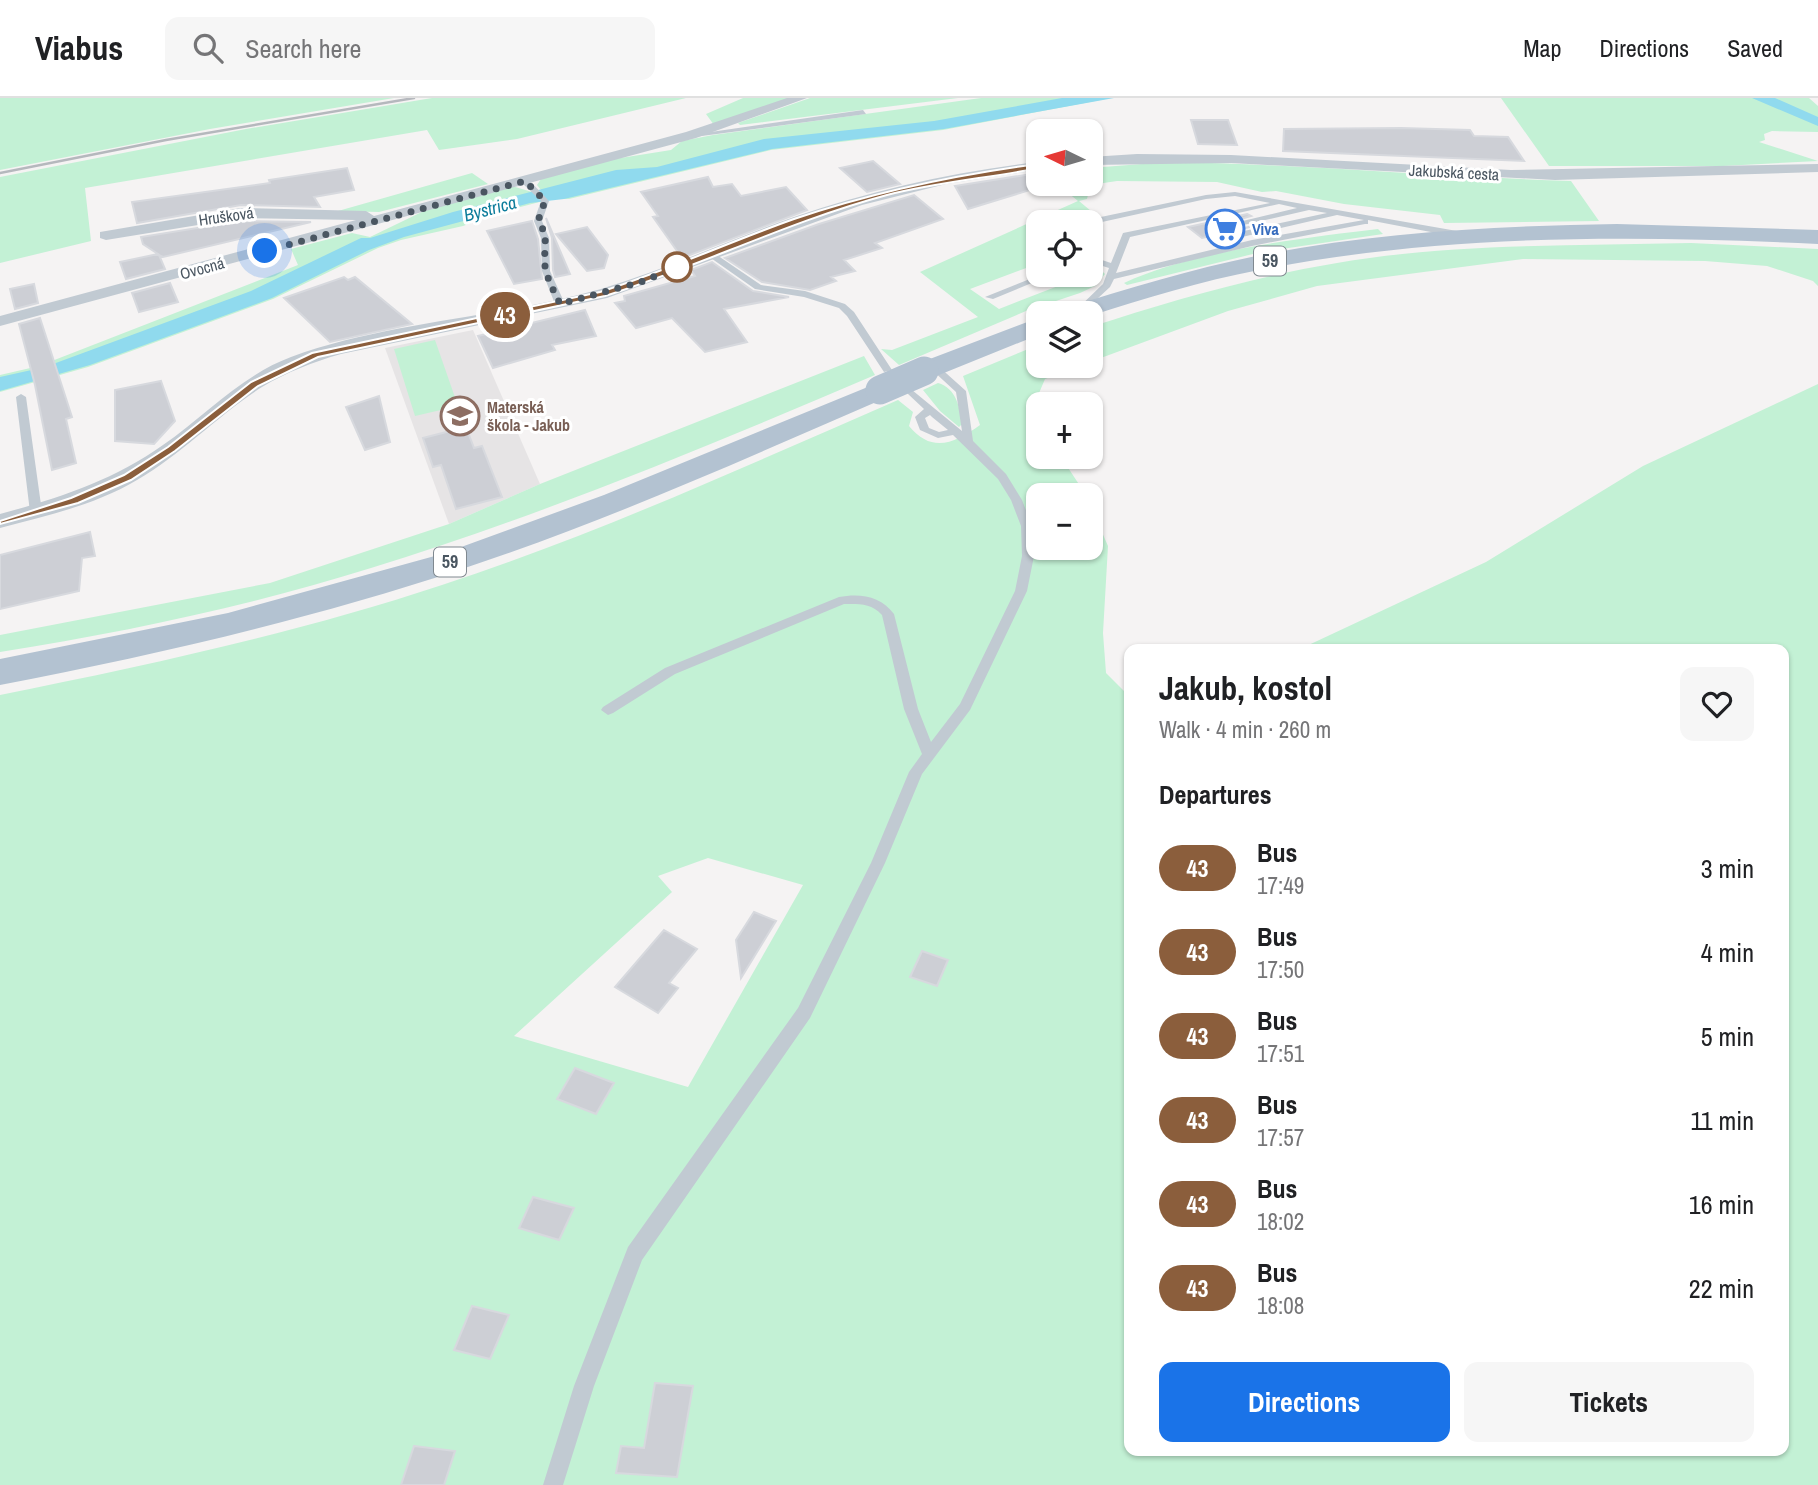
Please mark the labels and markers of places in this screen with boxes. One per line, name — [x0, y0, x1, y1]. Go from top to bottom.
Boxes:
supermarket icon: Viva — [1204, 208, 1246, 250]
place label: Viva — [1252, 218, 1279, 240]
unlabelled marker — [662, 252, 692, 282]
school or university icon: Materská škola - Jakub — [439, 395, 481, 437]
place label: Materská škola - Jakub — [487, 396, 570, 436]

